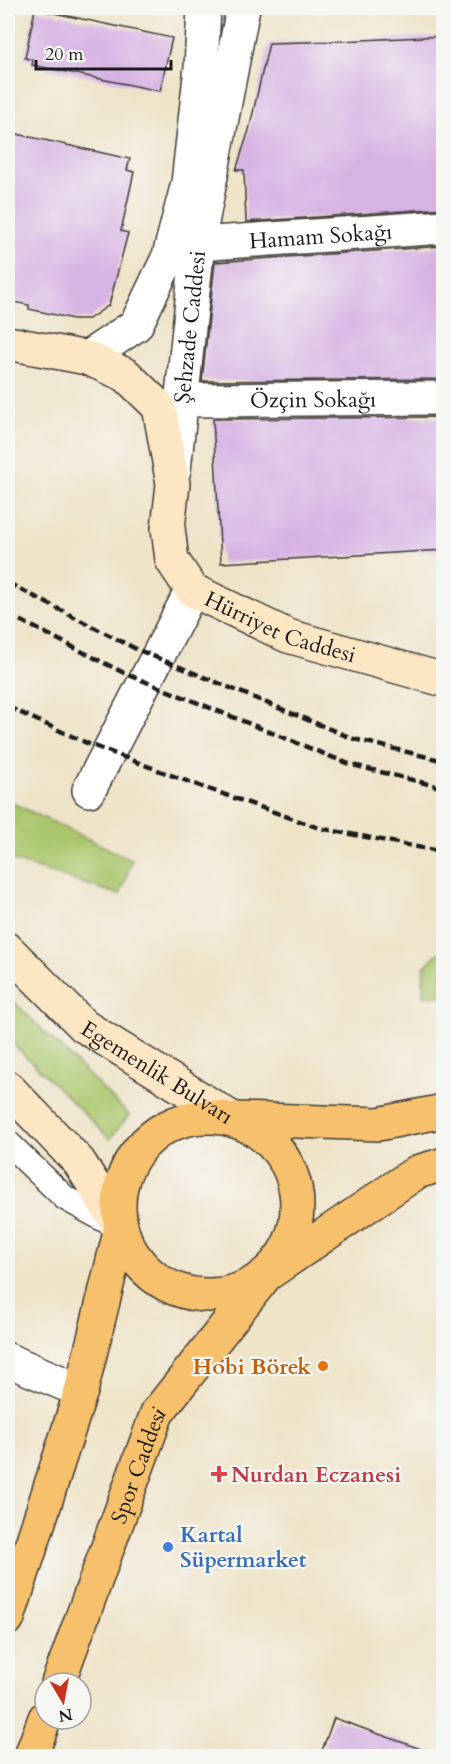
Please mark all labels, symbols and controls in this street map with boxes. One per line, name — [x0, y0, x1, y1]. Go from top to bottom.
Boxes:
scale bar — [36, 33, 171, 71]
text: 20 m — [45, 42, 84, 67]
street label: Hamam Sokağı — [248, 217, 393, 256]
street label: Şehzade Caddesi — [167, 249, 213, 405]
street label: Özçin Sokağı — [250, 385, 376, 415]
street label: Hürriyet Caddesi — [199, 584, 359, 670]
street label: Egemenlik Bulvarı — [75, 1014, 239, 1131]
place label: Hobi Börek — [193, 1352, 311, 1382]
marker: Hobi Börek — [316, 1359, 330, 1373]
street label: Spor Caddesi — [104, 1400, 173, 1528]
place label: Nurdan Eczanesi — [231, 1460, 401, 1490]
marker: Nurdan Eczanesi — [212, 1467, 226, 1481]
place label: Kartal Süpermarket — [180, 1520, 307, 1575]
marker: Kartal Süpermarket — [161, 1540, 175, 1554]
north arrow — [33, 1671, 93, 1731]
text: N — [57, 1703, 74, 1727]

